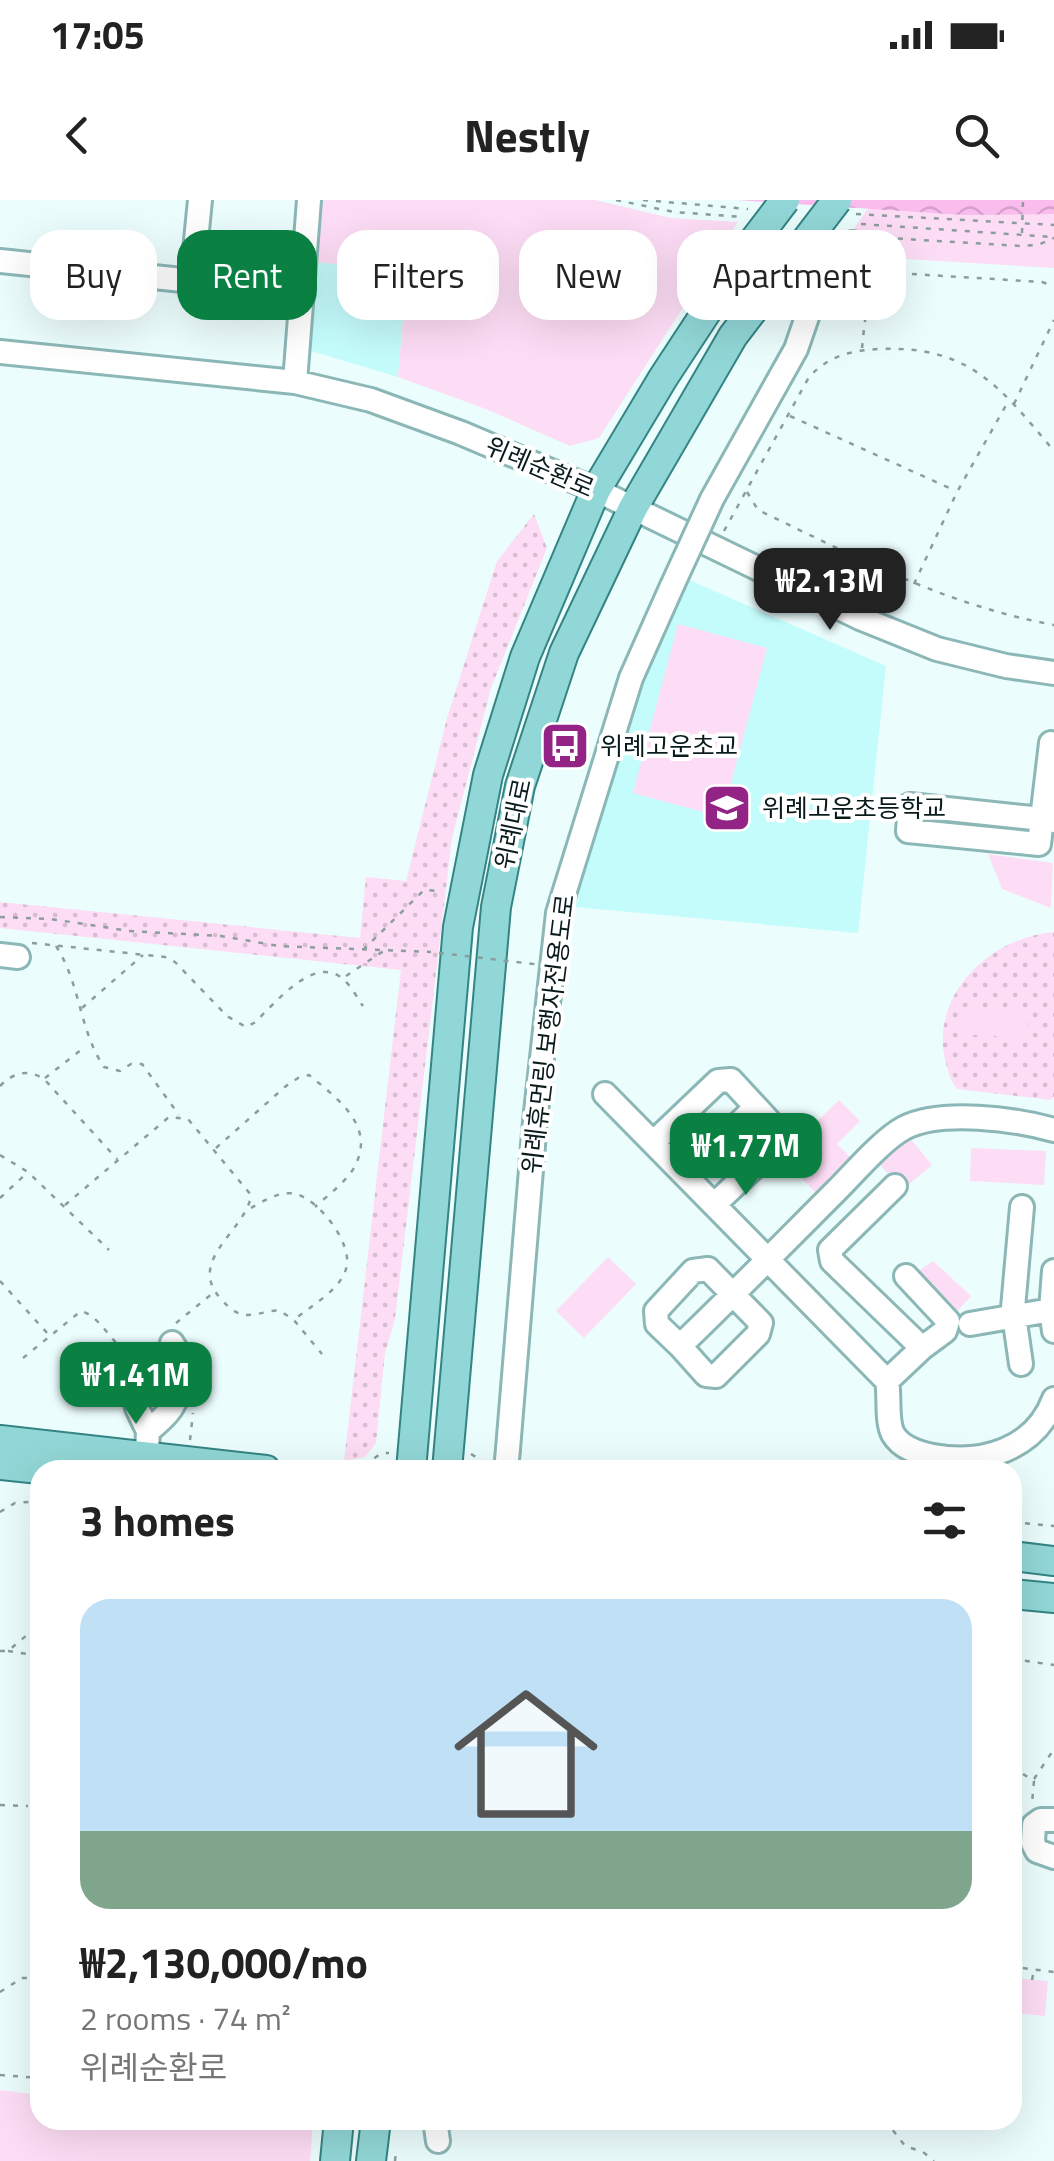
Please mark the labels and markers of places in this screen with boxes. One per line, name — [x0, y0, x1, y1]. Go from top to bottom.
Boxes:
pin: ₩2.13M — [749, 548, 911, 633]
bus stop icon: 위례고운초교 — [539, 720, 591, 772]
place label: 위례고운초교 — [600, 727, 738, 765]
school or university icon: 위례고운초등학교 — [701, 782, 753, 834]
place label: 위례고운초등학교 — [762, 789, 946, 827]
pin: ₩1.77M — [665, 1113, 827, 1198]
pin: ₩1.41M — [55, 1342, 217, 1427]

